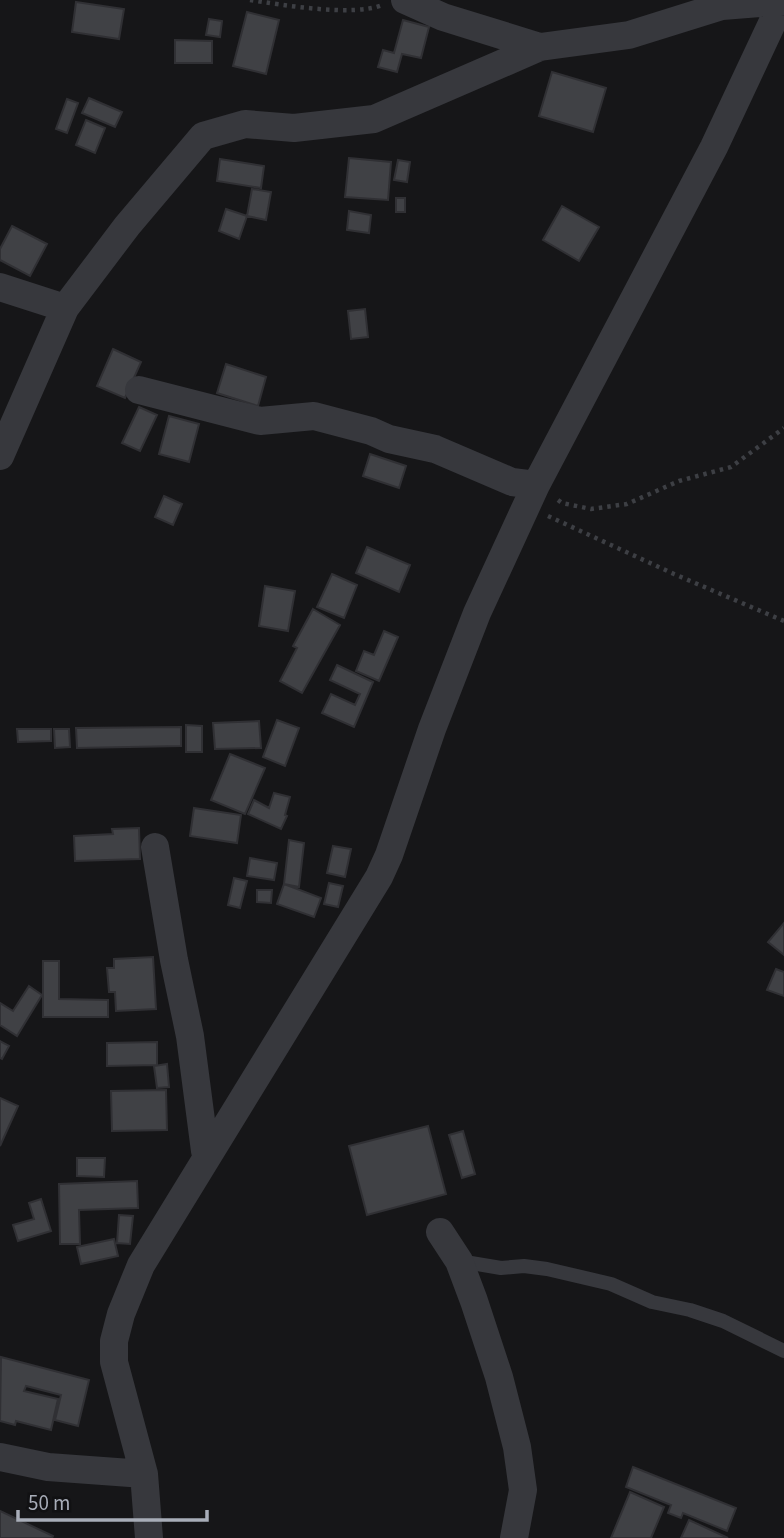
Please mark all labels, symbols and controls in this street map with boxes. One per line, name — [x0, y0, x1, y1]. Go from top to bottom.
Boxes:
scale bar — [18, 1478, 206, 1522]
text: 50 m — [28, 1488, 70, 1518]

